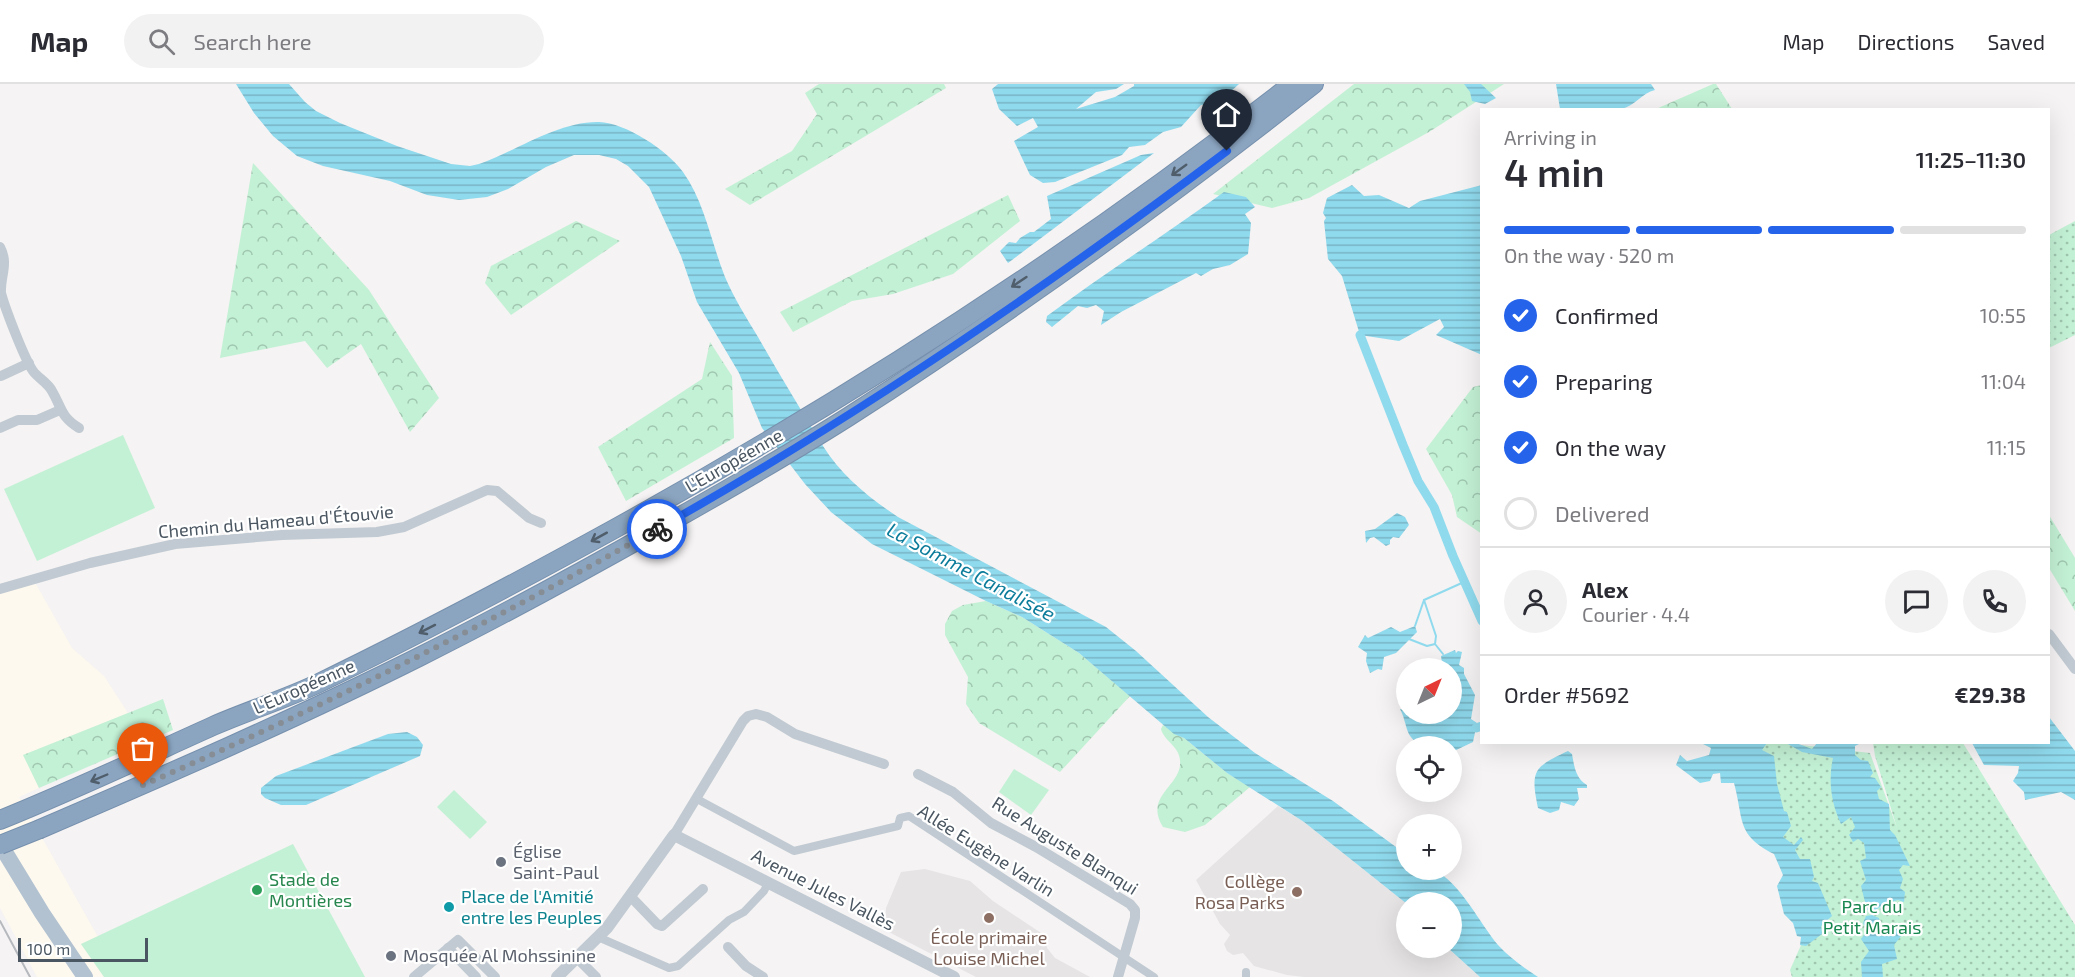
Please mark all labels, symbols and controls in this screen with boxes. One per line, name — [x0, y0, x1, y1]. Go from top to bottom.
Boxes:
search box — [124, 14, 544, 68]
text: Map — [30, 24, 88, 58]
icon: search — [145, 25, 178, 58]
text: Search here — [193, 28, 312, 54]
text: Map — [1782, 29, 1825, 54]
text: Directions — [1858, 29, 1954, 54]
text: Saved — [1987, 29, 2045, 54]
pin — [1201, 89, 1252, 151]
icon: home — [1210, 98, 1243, 131]
text: Arriving in — [1504, 125, 1597, 149]
text: 11:25–11:30 — [1916, 146, 2026, 172]
text: 4 min — [1504, 148, 1605, 195]
one-way arrow — [1171, 164, 1187, 176]
text: On the way · 520 m — [1504, 243, 1674, 267]
one-way arrow — [1011, 276, 1028, 288]
icon: check — [1504, 299, 1537, 332]
text: Confirmed — [1555, 302, 1659, 328]
text: 10:55 — [1980, 303, 2026, 327]
icon: check — [1504, 365, 1537, 398]
text: Preparing — [1555, 368, 1653, 394]
text: 11:04 — [1981, 369, 2026, 393]
street label: L'Européenne — [681, 423, 786, 497]
icon: check — [1504, 431, 1537, 464]
text: On the way — [1555, 434, 1666, 460]
text: 11:15 — [1987, 435, 2026, 459]
courier — [627, 499, 687, 559]
street label: Chemin du Hameau d'Étouvie — [157, 500, 395, 542]
text: Delivered — [1555, 500, 1650, 526]
icon: bike — [641, 513, 674, 546]
water label: La Somme Canalisée — [883, 517, 1060, 626]
one-way arrow — [591, 531, 608, 543]
button: person — [1504, 570, 1567, 633]
button: chat — [1885, 570, 1948, 633]
button: phone — [1963, 570, 2026, 633]
text: Alex — [1582, 576, 1628, 602]
text: Courier · 4.4 — [1582, 602, 1690, 626]
one-way arrow — [418, 623, 436, 635]
street label: L'Européenne — [249, 654, 358, 718]
north arrow — [1396, 658, 1462, 724]
map controls — [1396, 658, 1462, 958]
text: Order #5692 — [1504, 681, 1629, 707]
text: €29.38 — [1955, 681, 2026, 707]
pin — [117, 723, 168, 785]
icon: bag — [126, 732, 159, 765]
button: locate — [1396, 736, 1462, 802]
one-way arrow — [90, 773, 108, 784]
street label: Rue Auguste Blanqui — [989, 791, 1143, 899]
street label: Allée Eugène Varlin — [914, 799, 1059, 901]
button: + — [1396, 814, 1462, 880]
place label: Église Saint-Paul — [513, 840, 599, 883]
street label: Avenue Jules Vallès — [748, 843, 899, 935]
marker: Église Saint-Paul — [494, 855, 508, 869]
place label: Stade de Montières — [269, 868, 352, 911]
place label: Collège Rosa Parks — [1195, 870, 1285, 913]
marker: Stade de Montières — [250, 883, 264, 897]
place label: Place de l'Amitié entre les Peuples — [461, 885, 602, 928]
marker: Collège Rosa Parks — [1290, 885, 1304, 899]
button: − — [1396, 892, 1462, 958]
park label: Parc du Petit Marais — [1823, 895, 1921, 938]
marker: Place de l'Amitié entre les Peuples — [442, 900, 456, 914]
marker: École primaire Louise Michel — [982, 911, 996, 925]
place label: École primaire Louise Michel — [931, 926, 1047, 969]
scale bar — [18, 935, 148, 962]
text: 100 m — [27, 939, 70, 958]
place label: Mosquée Al Mohssinine — [403, 944, 596, 966]
marker: Mosquée Al Mohssinine — [384, 949, 398, 963]

